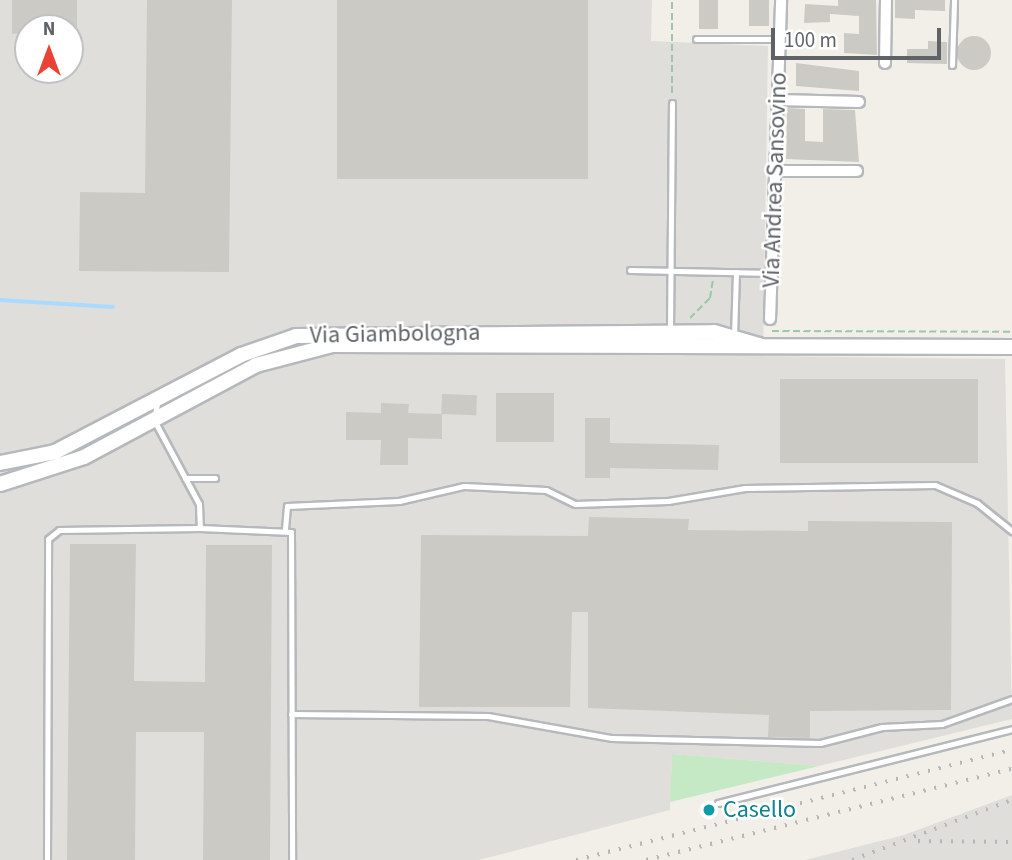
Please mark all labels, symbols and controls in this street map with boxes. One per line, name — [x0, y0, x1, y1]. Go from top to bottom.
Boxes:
north arrow — [14, 14, 84, 84]
scale bar — [774, 14, 944, 58]
text: N — [43, 16, 55, 43]
text: 100 m — [784, 25, 837, 55]
street label: Via Andrea Sansovino — [757, 72, 793, 288]
street label: Via Giambologna — [309, 318, 481, 350]
place label: Casello — [723, 796, 796, 824]
marker: Casello — [701, 802, 717, 818]

